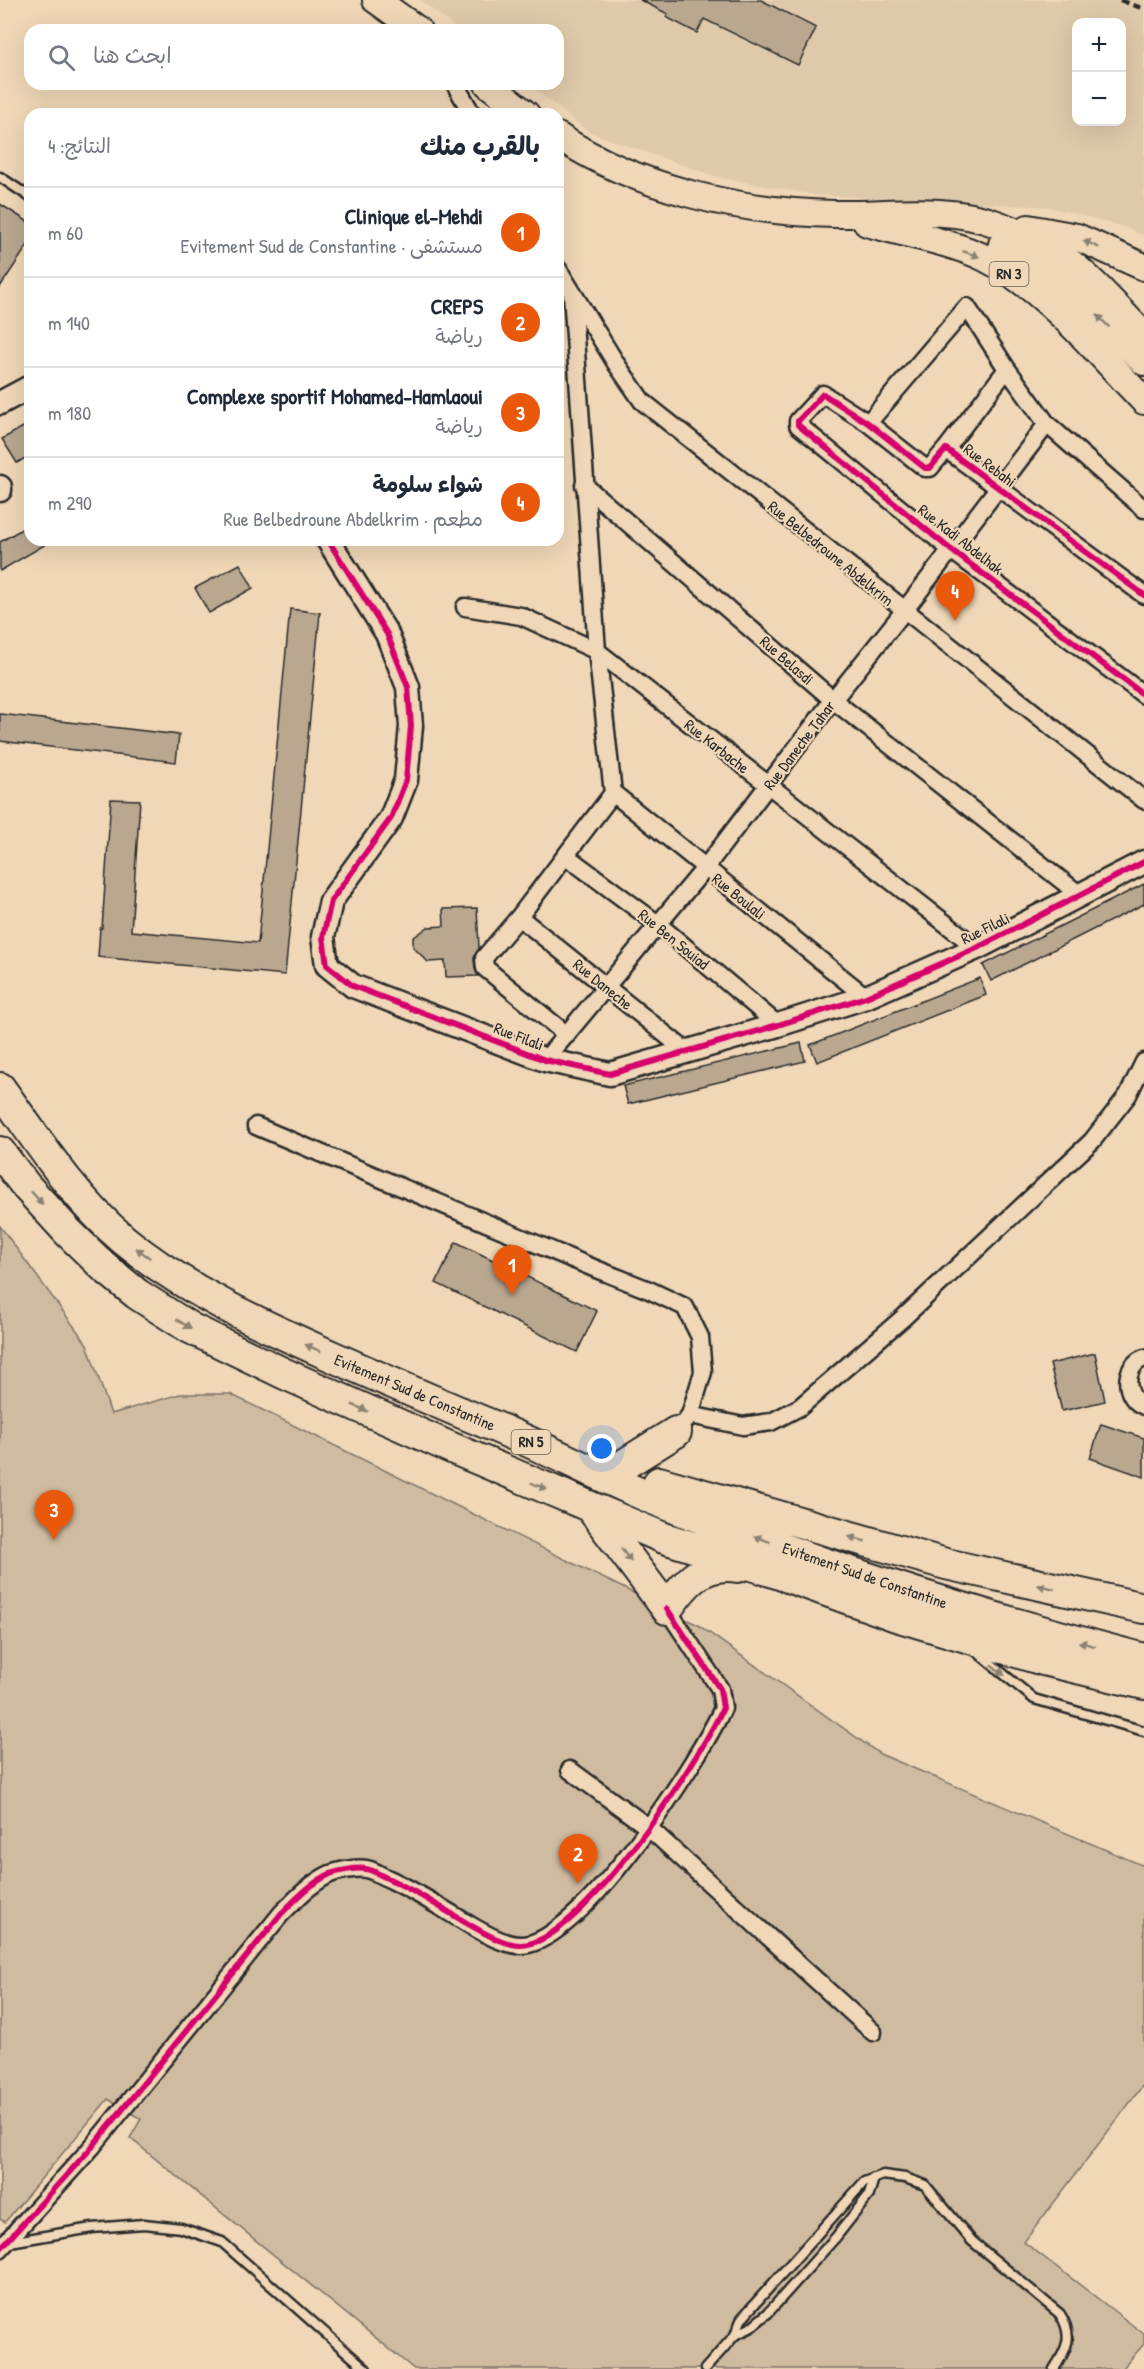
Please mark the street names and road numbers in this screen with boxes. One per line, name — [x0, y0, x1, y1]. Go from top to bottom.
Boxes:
road number: RN 3 — [990, 262, 1028, 286]
street label: Rue Rebahi — [959, 438, 1021, 492]
street label: Rue Belbedroune Abdelkrim — [763, 495, 899, 611]
street label: Rue Kadi Abdelhak — [914, 499, 1009, 580]
street label: Rue Belasdi — [755, 630, 819, 690]
street label: Rue Daneche Tahar — [758, 696, 840, 794]
street label: Rue Karbache — [680, 714, 754, 779]
street label: Rue Boulali — [708, 868, 770, 924]
street label: Rue Ben Souiad — [634, 904, 714, 974]
street label: Rue Filali — [957, 907, 1013, 949]
street label: Rue Daneche — [569, 953, 638, 1015]
street label: Rue Filali — [491, 1016, 547, 1056]
street label: Evitement Sud de Constantine — [331, 1348, 499, 1436]
road number: RN 5 — [512, 1430, 550, 1454]
street label: Evitement Sud de Constantine — [780, 1536, 951, 1614]

